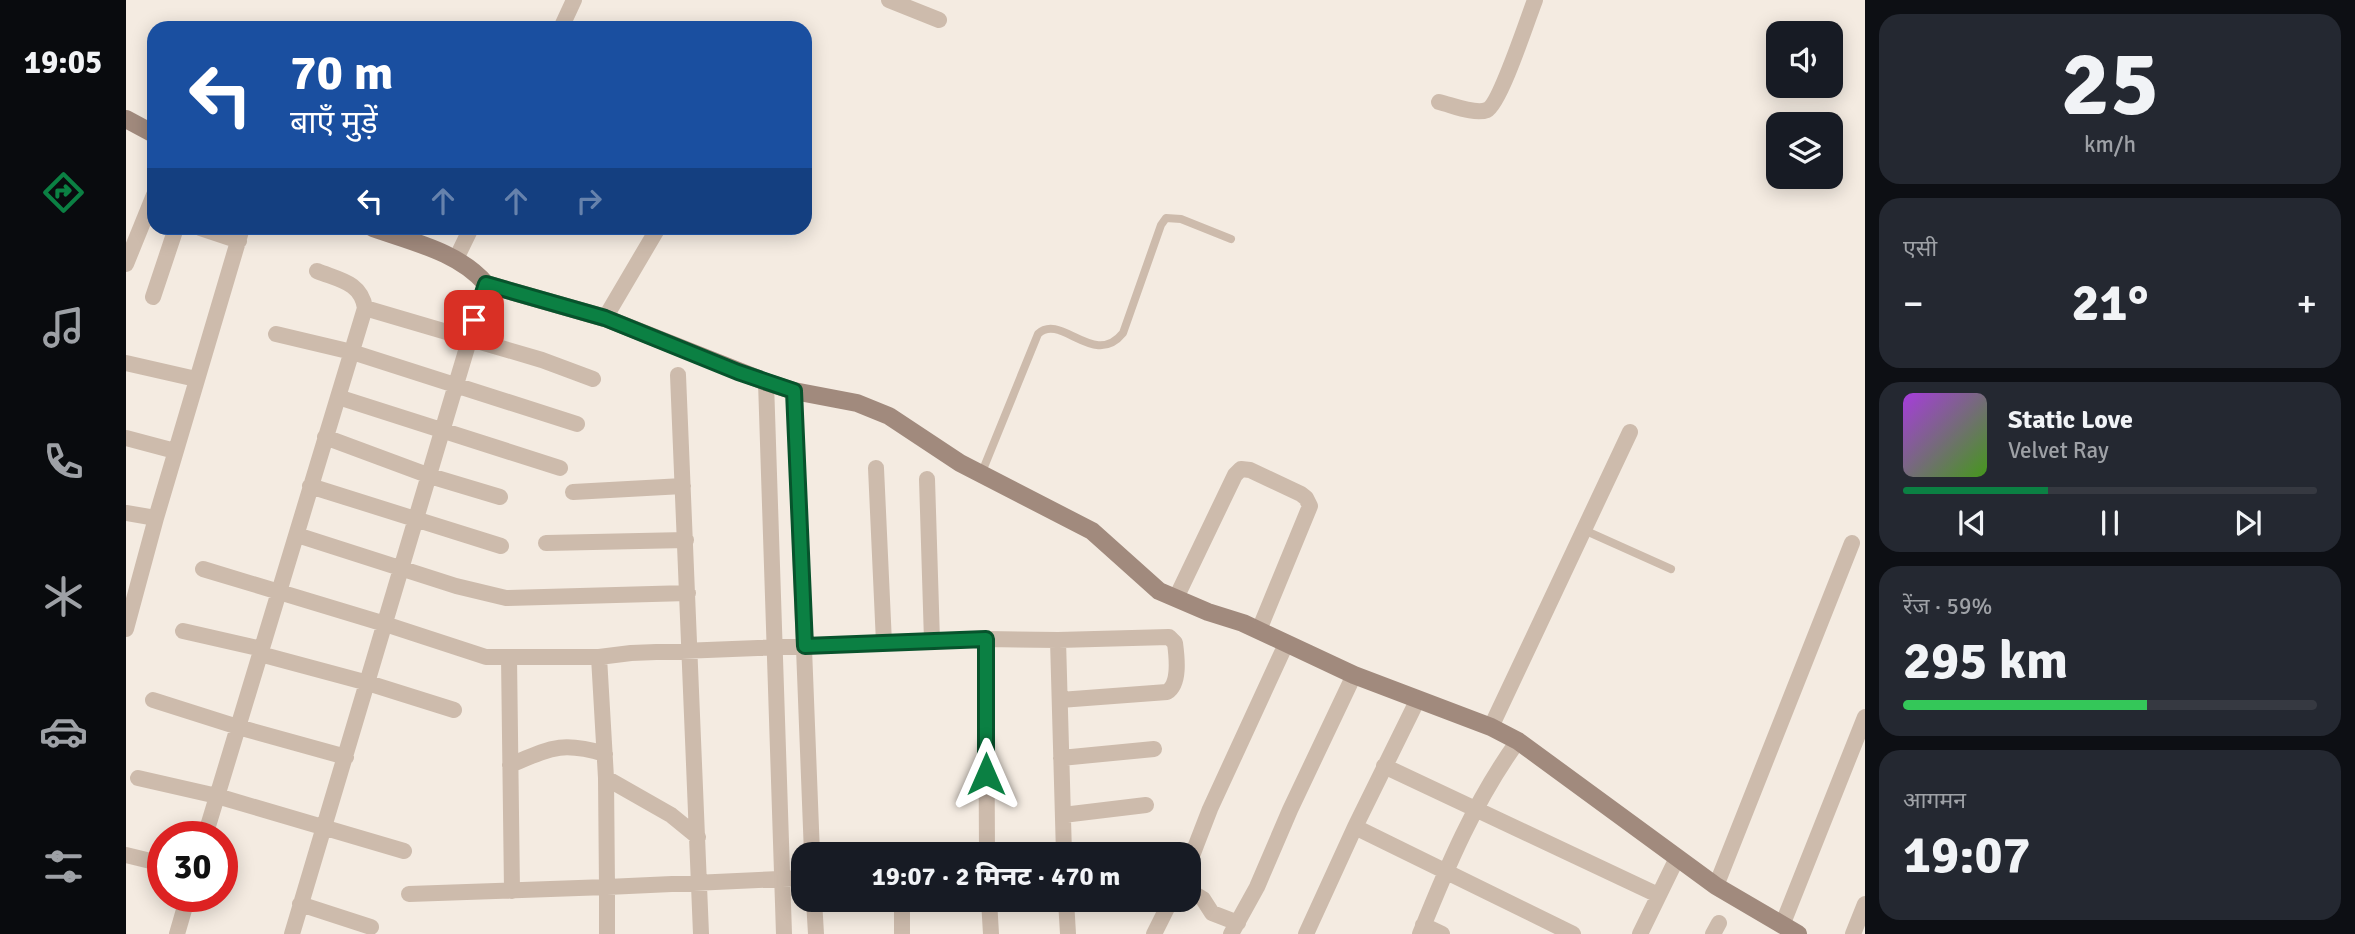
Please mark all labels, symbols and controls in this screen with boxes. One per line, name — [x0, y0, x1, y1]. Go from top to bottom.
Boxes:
map controls — [1766, 21, 1843, 189]
button: sound — [1766, 21, 1843, 98]
text: 25 — [2061, 28, 2159, 141]
text: 19:05 — [24, 43, 102, 82]
text: 70 m — [290, 43, 393, 103]
icon: left — [175, 49, 266, 140]
text: बाएँ मुड़ें — [290, 103, 378, 142]
button: layers — [1766, 112, 1843, 189]
text: km/h — [2084, 130, 2136, 159]
icon: directions — [39, 168, 88, 217]
icon: left — [351, 182, 389, 220]
icon: ahead — [424, 182, 462, 220]
icon: ahead — [497, 182, 535, 220]
icon: right — [570, 182, 608, 220]
text: एसी — [1903, 234, 1937, 263]
text: 21° — [2072, 271, 2148, 335]
text: − — [1903, 280, 1924, 327]
text: + — [2296, 280, 2317, 327]
pin — [444, 290, 504, 350]
icon: arrive — [455, 301, 493, 339]
icon: music — [39, 303, 88, 352]
text: Static Love — [2008, 404, 2133, 436]
text: Velvet Ray — [2008, 436, 2109, 465]
icon: phone — [39, 437, 88, 486]
icon: previous — [1953, 504, 1991, 542]
icon: pause — [2091, 504, 2129, 542]
icon: next — [2229, 504, 2267, 542]
icon: climate — [39, 572, 88, 621]
text: रेंज · 59% — [1903, 592, 1992, 621]
text: 295 km — [1903, 629, 2068, 693]
icon: car — [39, 707, 88, 756]
position arrow — [949, 737, 1023, 811]
text: आगमन — [1903, 786, 1966, 815]
speed limit sign: 30 — [147, 821, 238, 912]
text: 19:07 — [1903, 823, 2031, 887]
icon: filters — [39, 842, 88, 891]
text: 19:07 · 2 मिनट · 470 m — [872, 861, 1120, 893]

